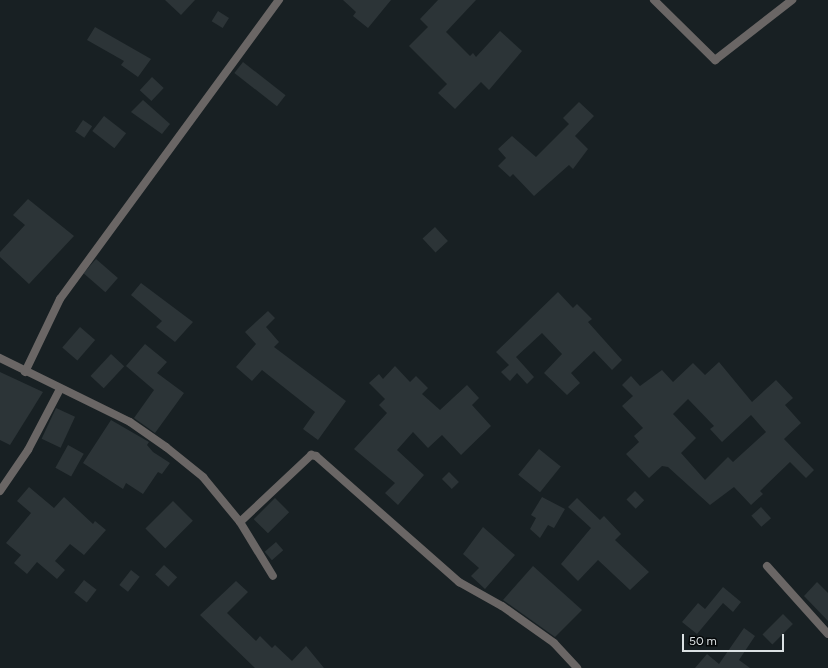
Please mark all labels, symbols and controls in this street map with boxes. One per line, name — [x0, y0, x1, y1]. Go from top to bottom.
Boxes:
scale bar — [684, 626, 786, 652]
text: 50 m — [689, 634, 717, 648]

